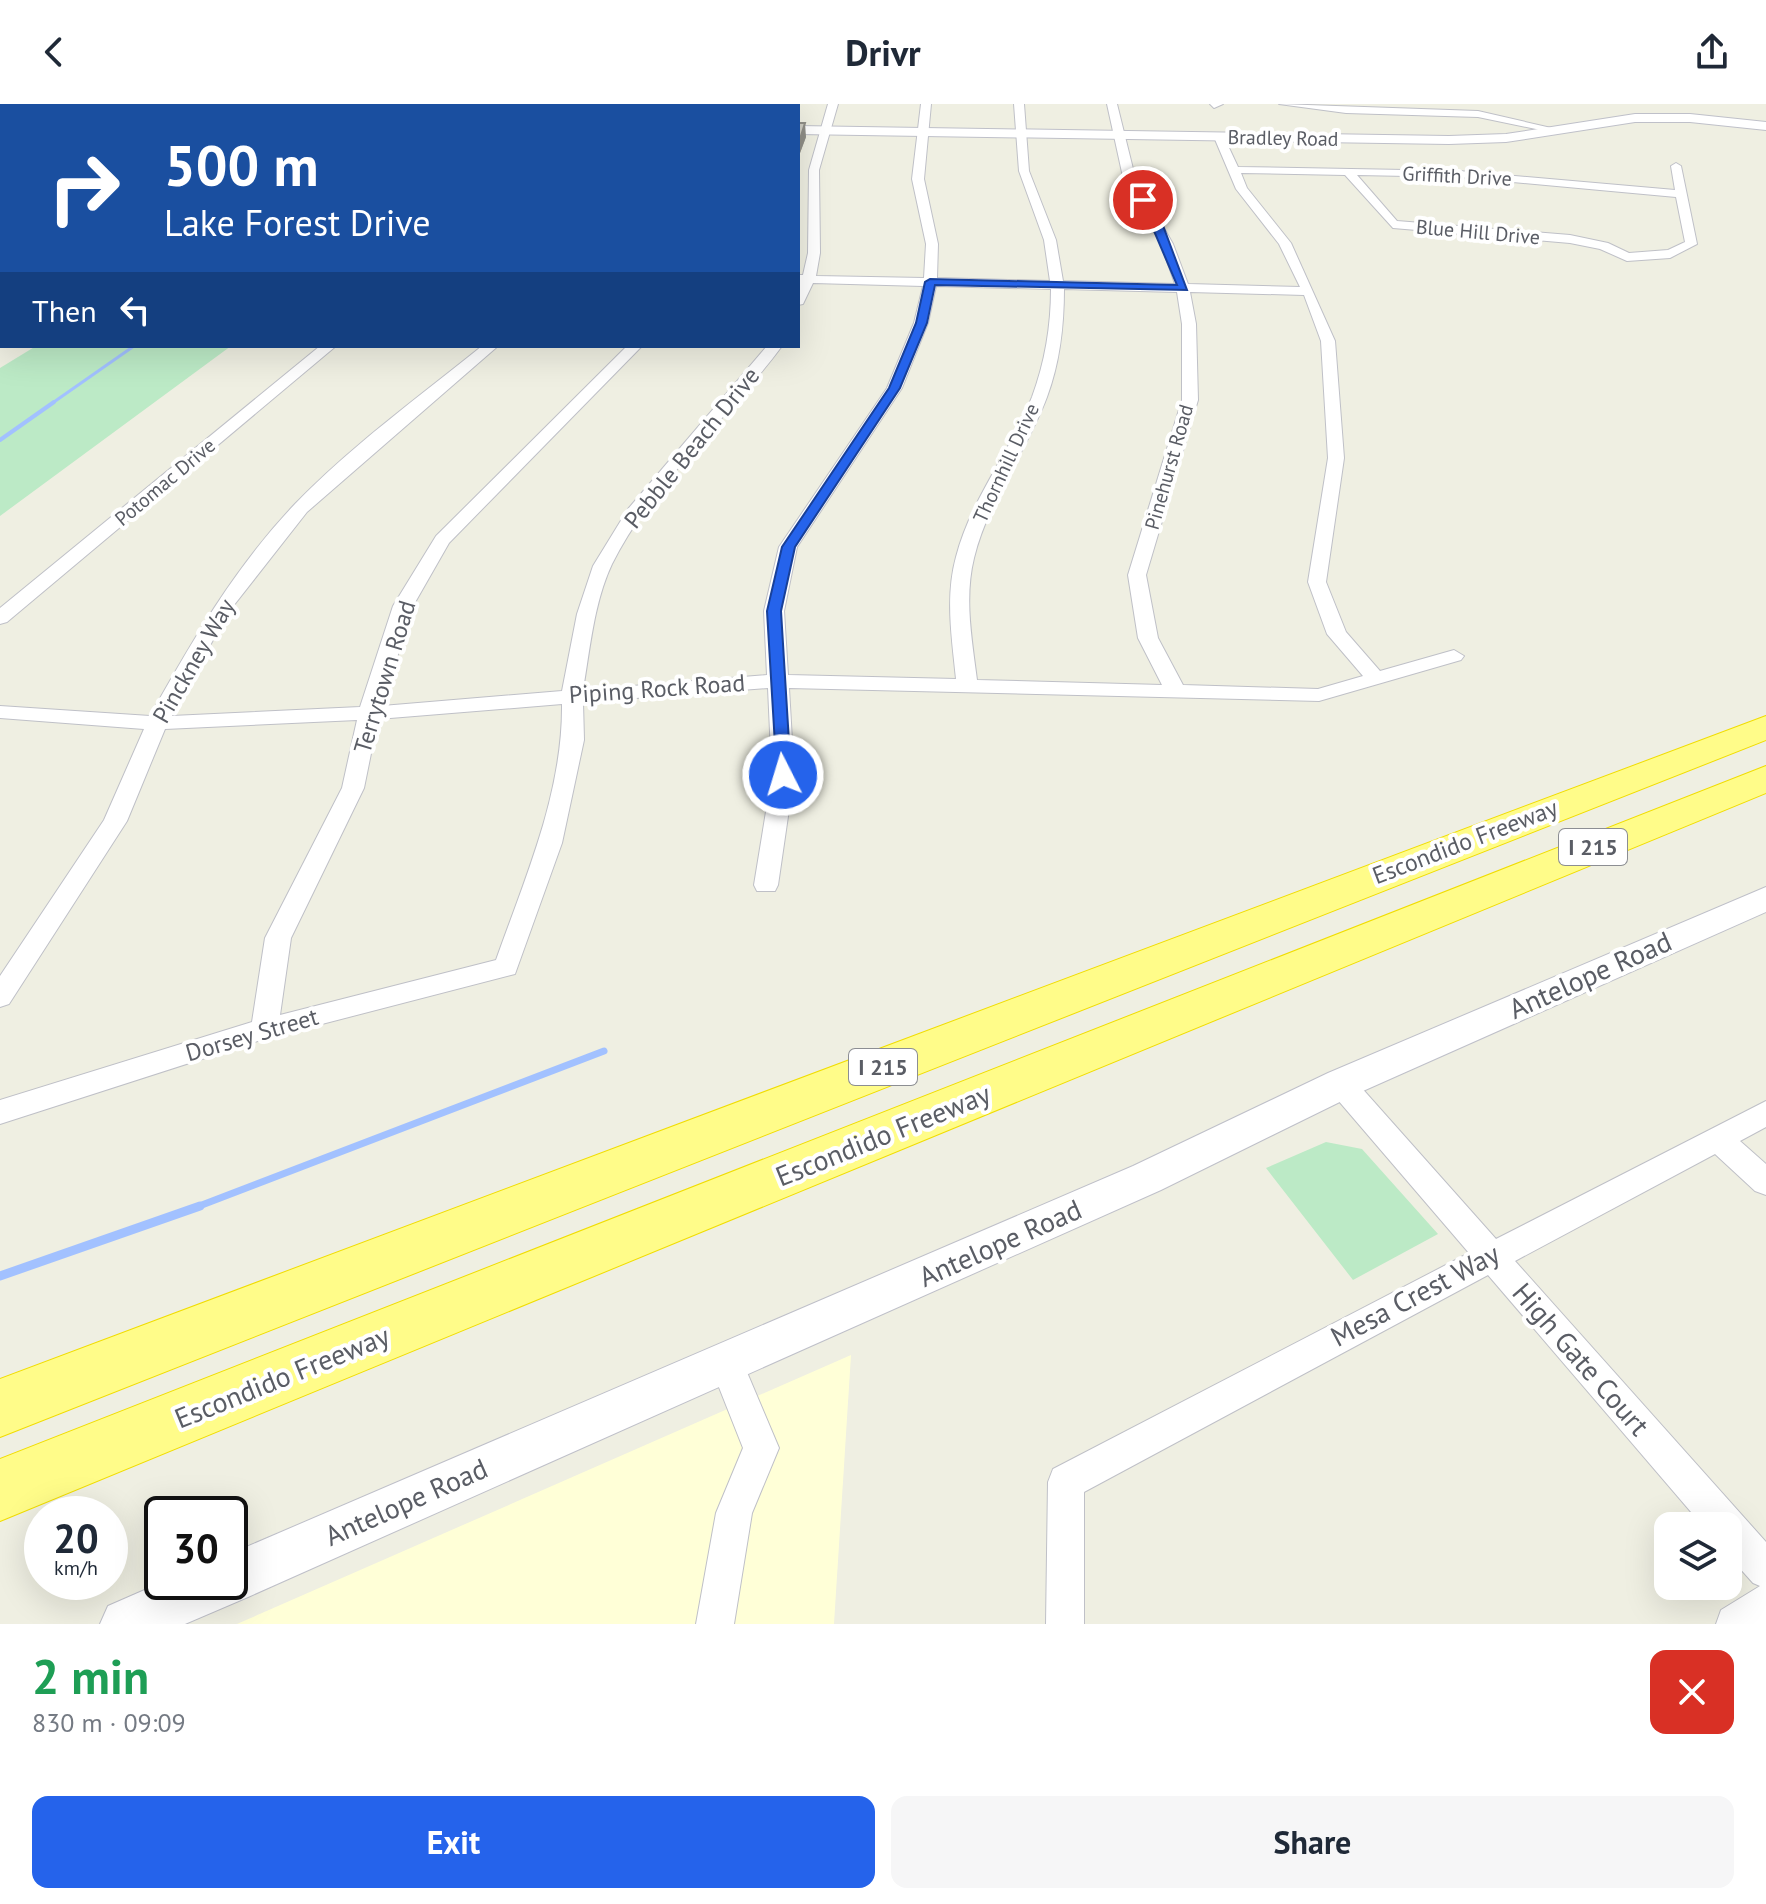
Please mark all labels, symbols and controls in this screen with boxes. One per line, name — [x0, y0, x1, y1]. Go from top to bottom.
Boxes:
text: Drivr — [845, 29, 921, 76]
icon: back — [32, 30, 76, 74]
icon: share — [1690, 30, 1734, 74]
street label: Bradley Road — [1227, 124, 1339, 152]
text: 500 m — [164, 129, 319, 201]
icon: right — [32, 136, 136, 240]
street label: Griffith Drive — [1402, 160, 1512, 192]
pin — [1109, 166, 1177, 234]
icon: arrive — [1121, 178, 1165, 222]
text: Lake Forest Drive — [164, 199, 431, 246]
street label: Blue Hill Drive — [1415, 214, 1541, 250]
icon: left — [113, 288, 157, 332]
text: Then — [32, 291, 97, 330]
street label: Pebble Beach Drive — [617, 361, 766, 535]
street label: Thornhill Drive — [967, 399, 1045, 527]
street label: Pinehurst Road — [1139, 401, 1199, 533]
street label: Potomac Drive — [109, 432, 221, 532]
street label: Pinckney Way — [146, 593, 242, 728]
street label: Terrytown Road — [347, 597, 423, 757]
street label: Piping Rock Road — [568, 667, 746, 710]
position arrow — [741, 733, 825, 817]
street label: Escondido Freeway — [1368, 792, 1562, 891]
road number: I 215 — [1559, 829, 1627, 865]
street label: Antelope Road — [1503, 922, 1677, 1027]
street label: Dorsey Street — [182, 1001, 322, 1068]
road number: I 215 — [849, 1049, 917, 1085]
street label: Escondido Freeway — [770, 1075, 996, 1195]
street label: Antelope Road — [913, 1190, 1087, 1295]
street label: Mesa Crest Way — [1324, 1235, 1506, 1355]
street label: High Gate Court — [1505, 1274, 1658, 1443]
street label: Escondido Freeway — [169, 1317, 395, 1437]
street label: Antelope Road — [319, 1449, 493, 1554]
speed limit sign: 30 — [144, 1496, 248, 1600]
text: 20 — [53, 1512, 99, 1564]
map controls — [1654, 1512, 1742, 1600]
button: layers — [1654, 1512, 1742, 1600]
text: km/h — [54, 1555, 98, 1581]
text: 2 min — [32, 1645, 149, 1707]
button: close — [1650, 1650, 1734, 1734]
text: 830 m · 09:09 — [32, 1706, 186, 1739]
button: Exit — [32, 1796, 875, 1888]
button: Share — [891, 1796, 1734, 1888]

